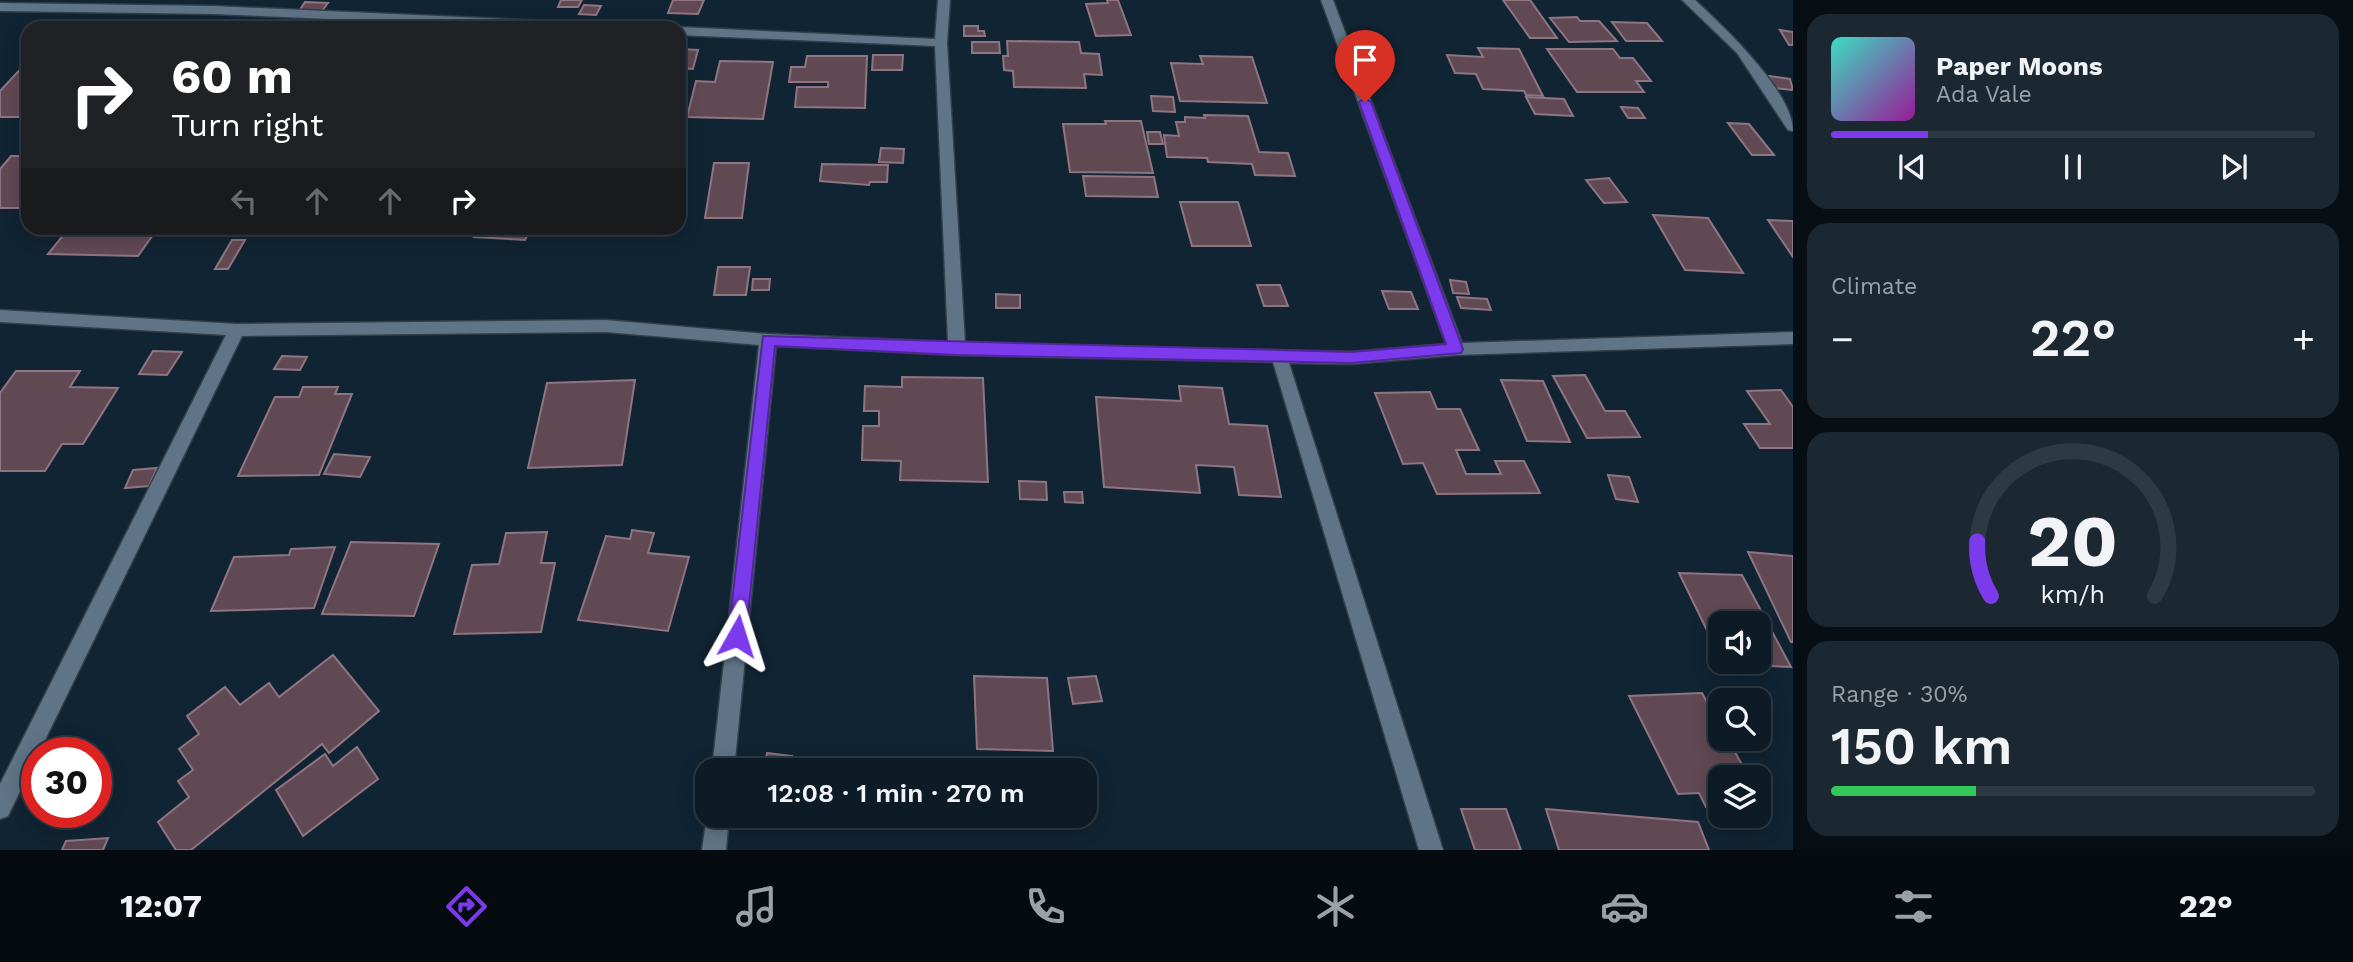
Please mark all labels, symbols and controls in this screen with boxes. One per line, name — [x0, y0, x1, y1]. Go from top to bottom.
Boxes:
pin — [1335, 30, 1395, 102]
icon: arrive — [1346, 41, 1384, 79]
text: 60 m — [171, 47, 293, 105]
icon: right — [56, 49, 147, 140]
text: Paper Moons — [1936, 51, 2103, 81]
text: Ada Vale — [1936, 81, 2032, 108]
text: Turn right — [171, 106, 323, 144]
icon: previous — [1893, 148, 1931, 186]
icon: pause — [2054, 148, 2092, 186]
icon: next — [2215, 148, 2253, 186]
icon: left — [225, 182, 263, 220]
icon: ahead — [298, 182, 336, 220]
icon: ahead — [371, 182, 409, 220]
icon: right — [444, 182, 482, 220]
text: Climate — [1831, 273, 1917, 300]
text: 22° — [2030, 308, 2116, 369]
text: − — [1831, 317, 1854, 361]
text: + — [2292, 317, 2315, 361]
text: 20 — [2028, 498, 2118, 584]
text: km/h — [2041, 579, 2105, 608]
position arrow — [700, 599, 774, 673]
map controls — [1708, 611, 1771, 828]
button: sound — [1708, 611, 1771, 674]
text: Range · 30% — [1831, 681, 1967, 708]
button: search — [1708, 688, 1771, 751]
text: 150 km — [1831, 716, 2012, 777]
speed limit sign: 30 — [21, 737, 112, 828]
button: layers — [1708, 765, 1771, 828]
text: 12:08 · 1 min · 270 m — [768, 778, 1024, 808]
icon: directions — [442, 882, 491, 931]
icon: music — [732, 882, 781, 931]
icon: phone — [1021, 882, 1070, 931]
icon: climate — [1311, 882, 1360, 931]
icon: car — [1600, 882, 1649, 931]
icon: filters — [1889, 882, 1938, 931]
text: 12:07 — [120, 887, 202, 925]
text: 22° — [2179, 887, 2233, 925]

